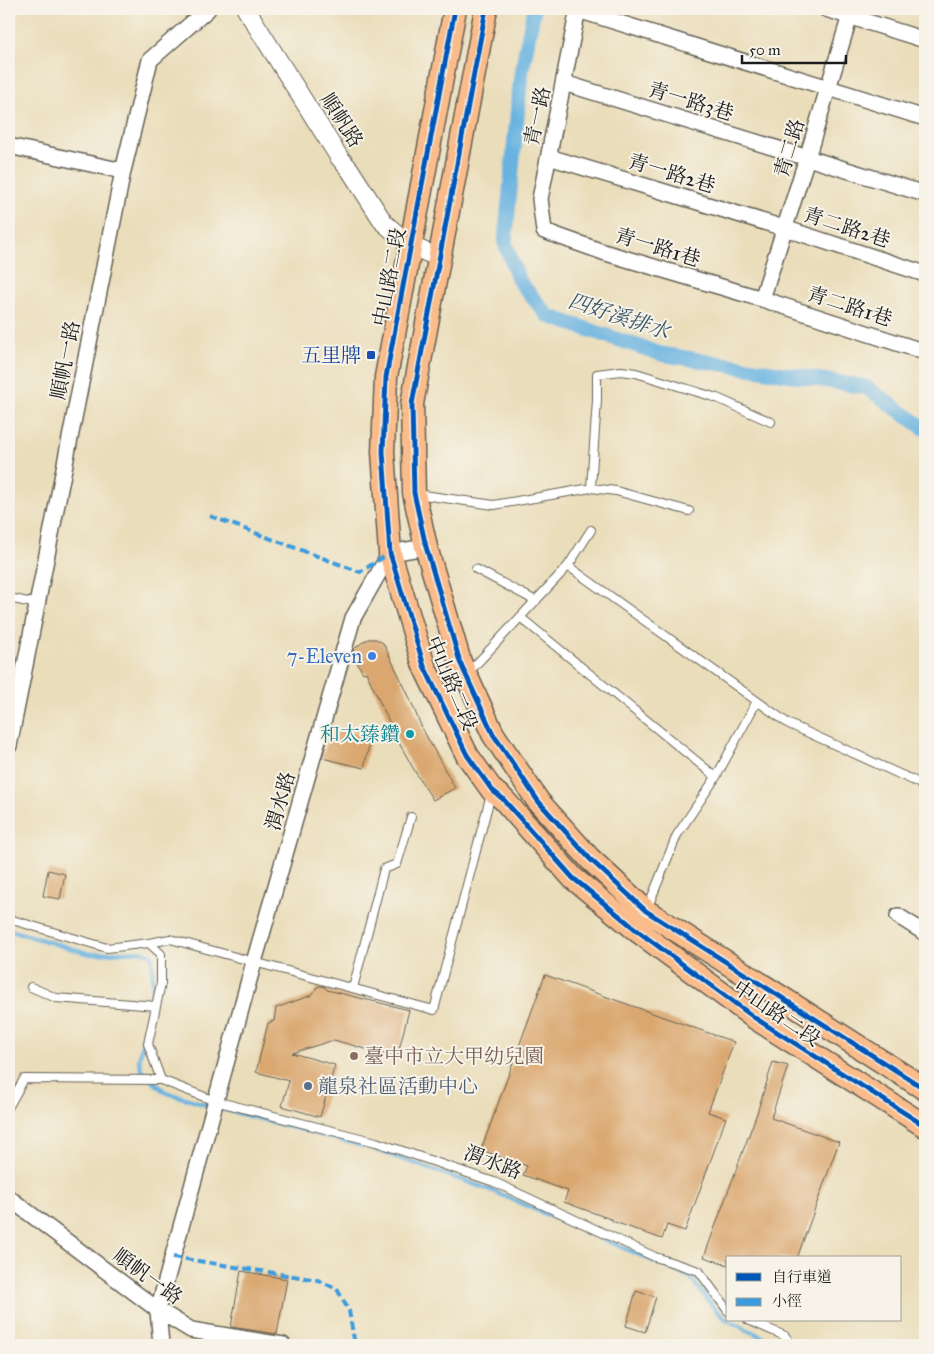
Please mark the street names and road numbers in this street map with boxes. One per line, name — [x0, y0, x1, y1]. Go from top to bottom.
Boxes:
street label: 青一路3巷 — [645, 77, 737, 125]
street label: 青一路 — [519, 84, 555, 148]
street label: 順帆路 — [316, 88, 368, 152]
street label: 青二路 — [769, 116, 809, 180]
street label: 青一路2巷 — [626, 148, 718, 198]
street label: 青二路2巷 — [801, 202, 893, 252]
street label: 青一路1巷 — [612, 223, 704, 271]
street label: 中山路二段 — [368, 226, 410, 328]
street label: 青二路1巷 — [804, 281, 896, 331]
street label: 順帆一路 — [46, 318, 84, 402]
street label: 中山路二段 — [421, 632, 483, 734]
street label: 渭水路 — [260, 769, 300, 833]
street label: 中山路二段 — [729, 975, 825, 1051]
street label: 渭水路 — [461, 1140, 525, 1184]
street label: 順帆一路 — [109, 1243, 187, 1309]

